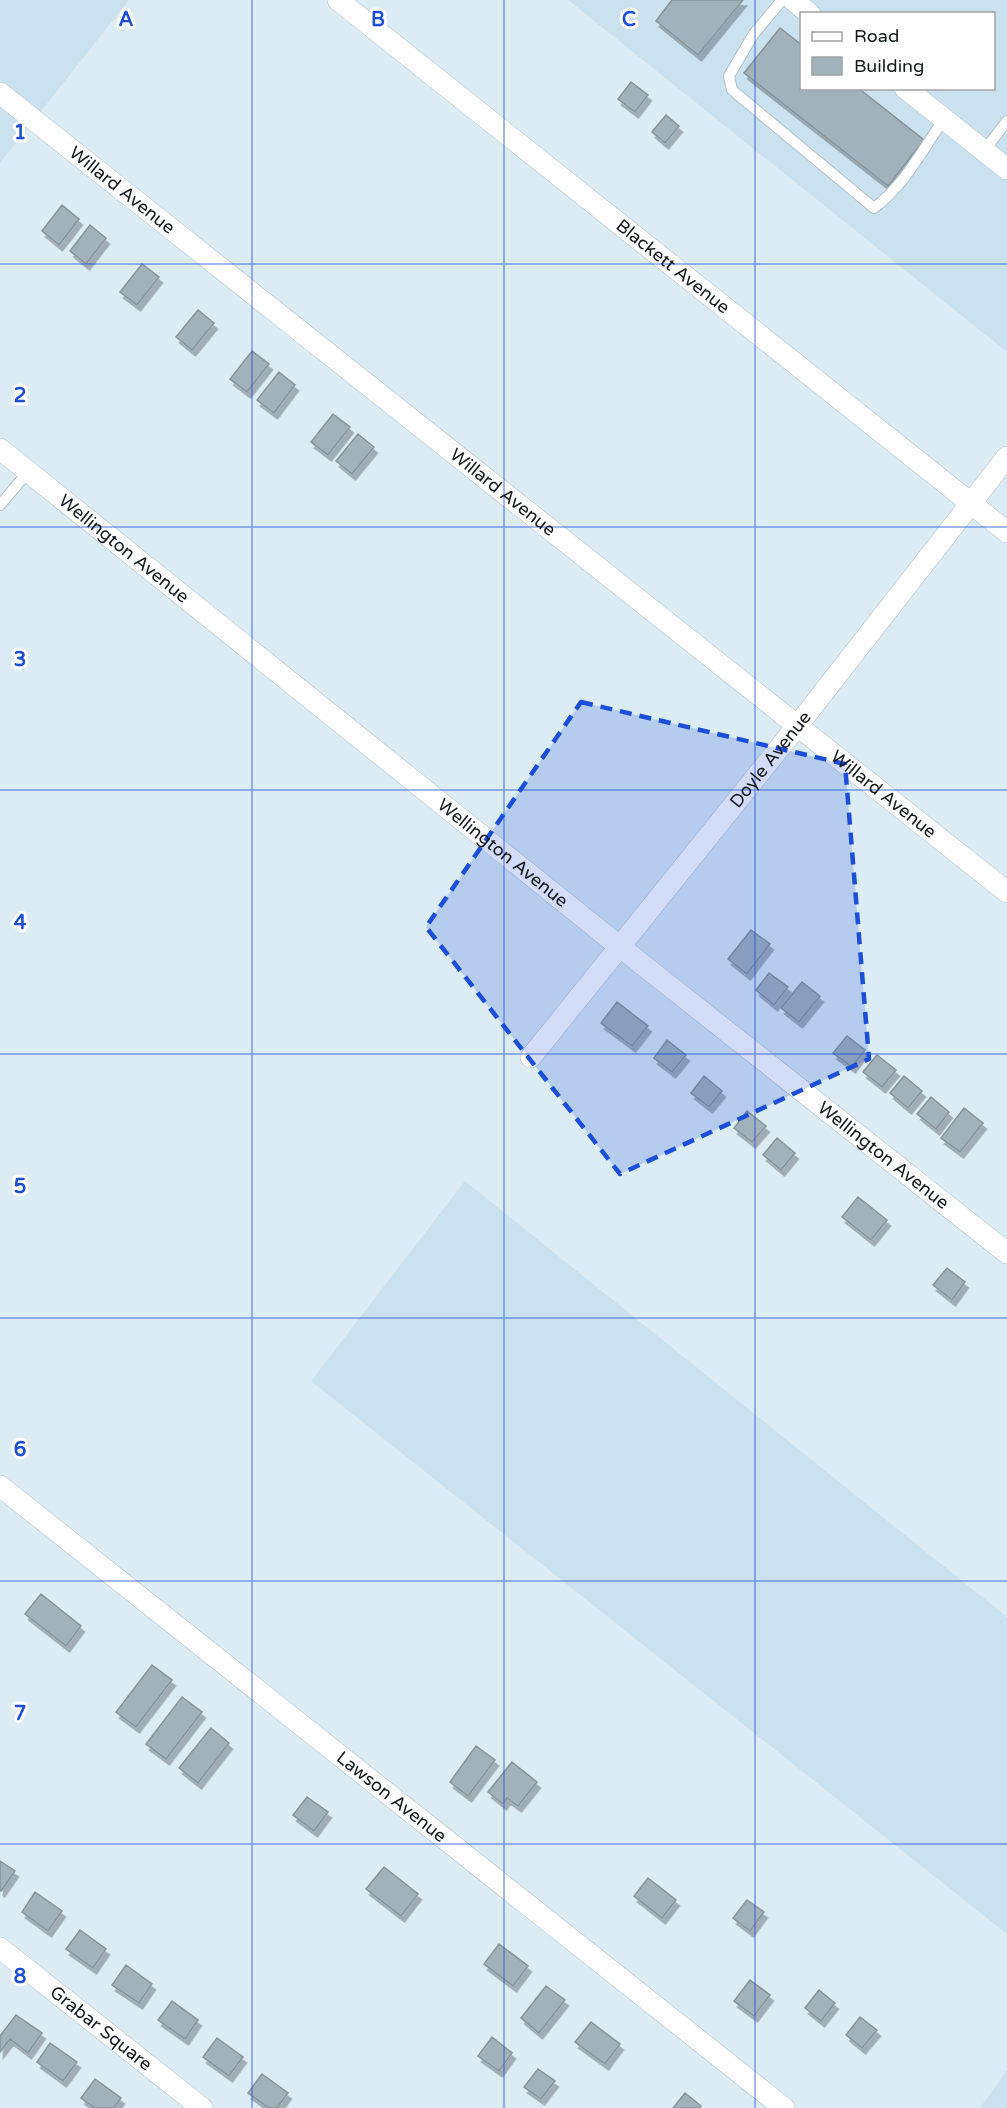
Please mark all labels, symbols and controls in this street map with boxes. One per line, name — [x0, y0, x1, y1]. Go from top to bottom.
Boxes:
text: A — [119, 8, 134, 32]
text: B — [371, 8, 385, 32]
text: C — [622, 8, 636, 32]
legend — [800, 12, 995, 90]
text: Road — [854, 25, 899, 47]
text: Building — [854, 55, 924, 77]
text: 1 — [14, 121, 26, 145]
street label: Willard Avenue — [65, 141, 179, 239]
street label: Blackett Avenue — [612, 214, 734, 318]
text: 2 — [14, 384, 26, 408]
street label: Willard Avenue — [446, 443, 560, 541]
street label: Wellington Avenue — [54, 490, 194, 608]
text: 3 — [14, 648, 26, 672]
street label: Doyle Avenue — [725, 707, 816, 812]
street label: Willard Avenue — [826, 745, 941, 843]
street label: Wellington Avenue — [433, 794, 573, 912]
text: 4 — [14, 911, 27, 935]
street label: Wellington Avenue — [813, 1097, 953, 1214]
text: 5 — [14, 1175, 26, 1199]
text: 6 — [14, 1438, 26, 1462]
text: 7 — [14, 1702, 26, 1726]
street label: Lawson Avenue — [332, 1746, 451, 1847]
text: 8 — [14, 1965, 26, 1989]
street label: Grabar Square — [46, 1981, 157, 2075]

